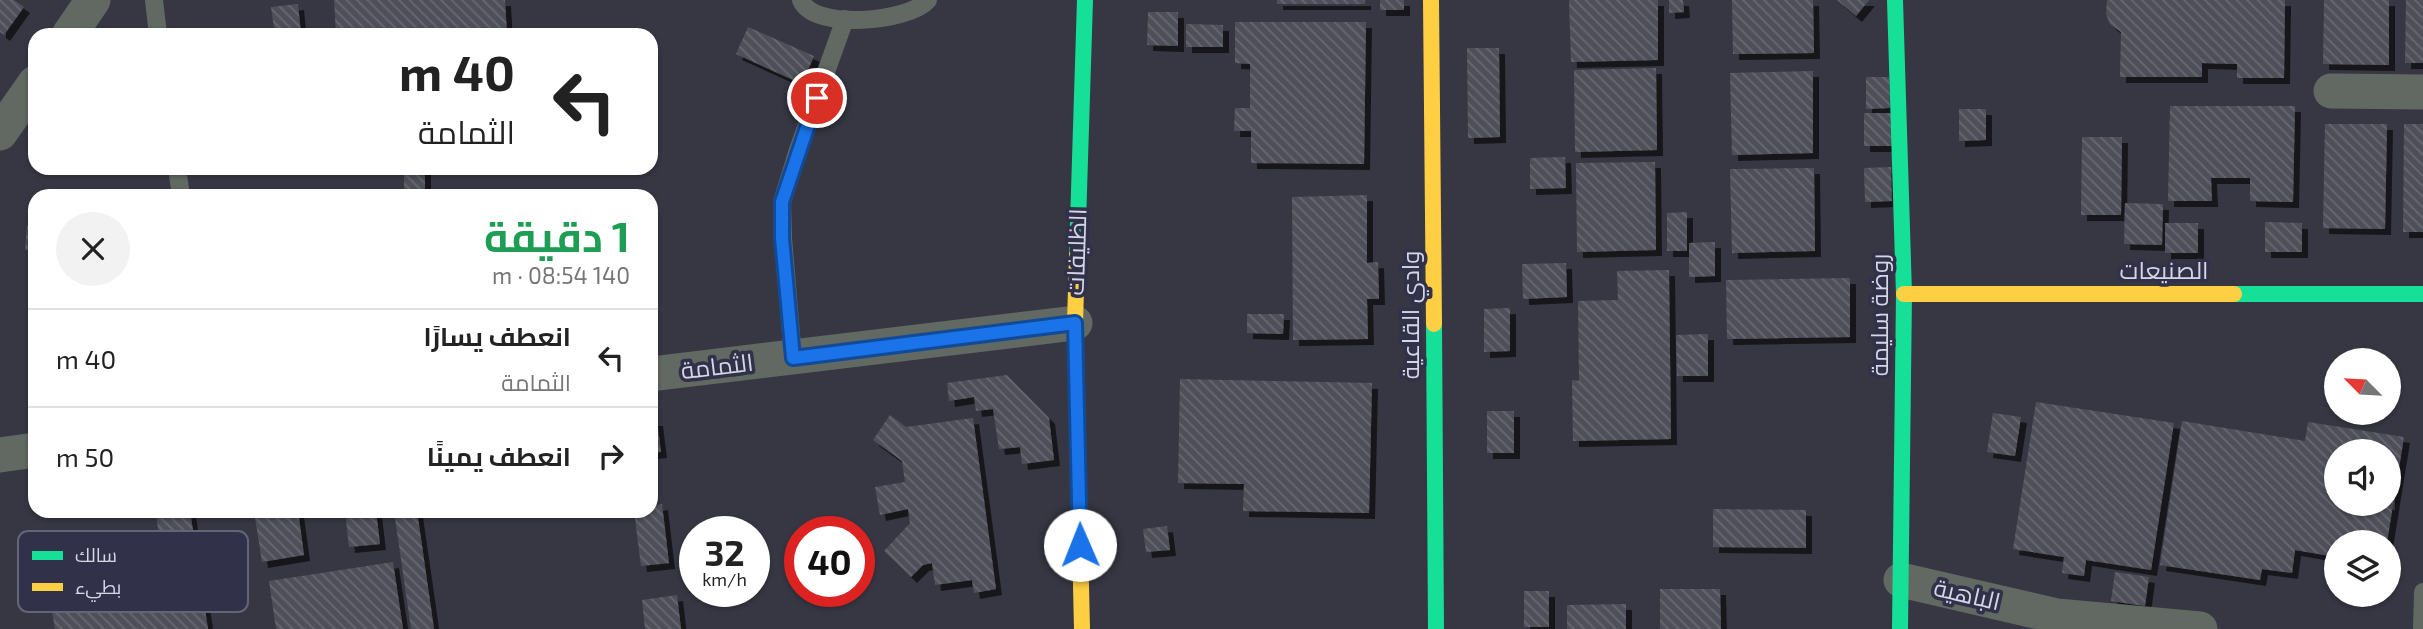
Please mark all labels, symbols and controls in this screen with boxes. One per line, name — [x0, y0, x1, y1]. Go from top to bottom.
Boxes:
text: 40 m — [399, 42, 515, 101]
icon: left — [539, 56, 630, 147]
pin — [787, 68, 847, 128]
icon: arrive — [798, 79, 836, 117]
text: الثمامة — [418, 112, 515, 150]
street label: الظليفات — [1059, 208, 1092, 296]
text: 1 دقيقة — [484, 210, 630, 260]
button: close — [56, 212, 130, 286]
street label: وادي القاعية — [1395, 251, 1429, 379]
street label: روضة سليمة — [1864, 254, 1893, 376]
street label: الصنيعات — [2120, 255, 2208, 284]
text: 140 m · 08:54 — [492, 261, 630, 289]
text: انعطف يسارًا — [424, 320, 571, 351]
icon: left — [592, 339, 630, 377]
text: 40 m — [56, 343, 116, 374]
street label: الثمامة — [679, 347, 755, 384]
north arrow — [2324, 348, 2401, 425]
map controls — [2324, 348, 2401, 607]
text: الثمامة — [501, 368, 571, 396]
icon: right — [592, 437, 630, 475]
button: sound — [2324, 439, 2401, 516]
text: انعطف يمينًا — [427, 440, 571, 471]
text: 50 m — [56, 441, 114, 472]
position arrow — [1043, 508, 1117, 582]
speed limit sign: 40 — [784, 516, 875, 607]
button: layers — [2324, 530, 2401, 607]
legend — [18, 531, 248, 612]
text: 32 — [704, 531, 745, 573]
text: سالك — [75, 543, 117, 566]
text: km/h — [702, 568, 747, 590]
street label: الباهية — [1931, 572, 2003, 615]
text: بطيء — [75, 575, 121, 602]

